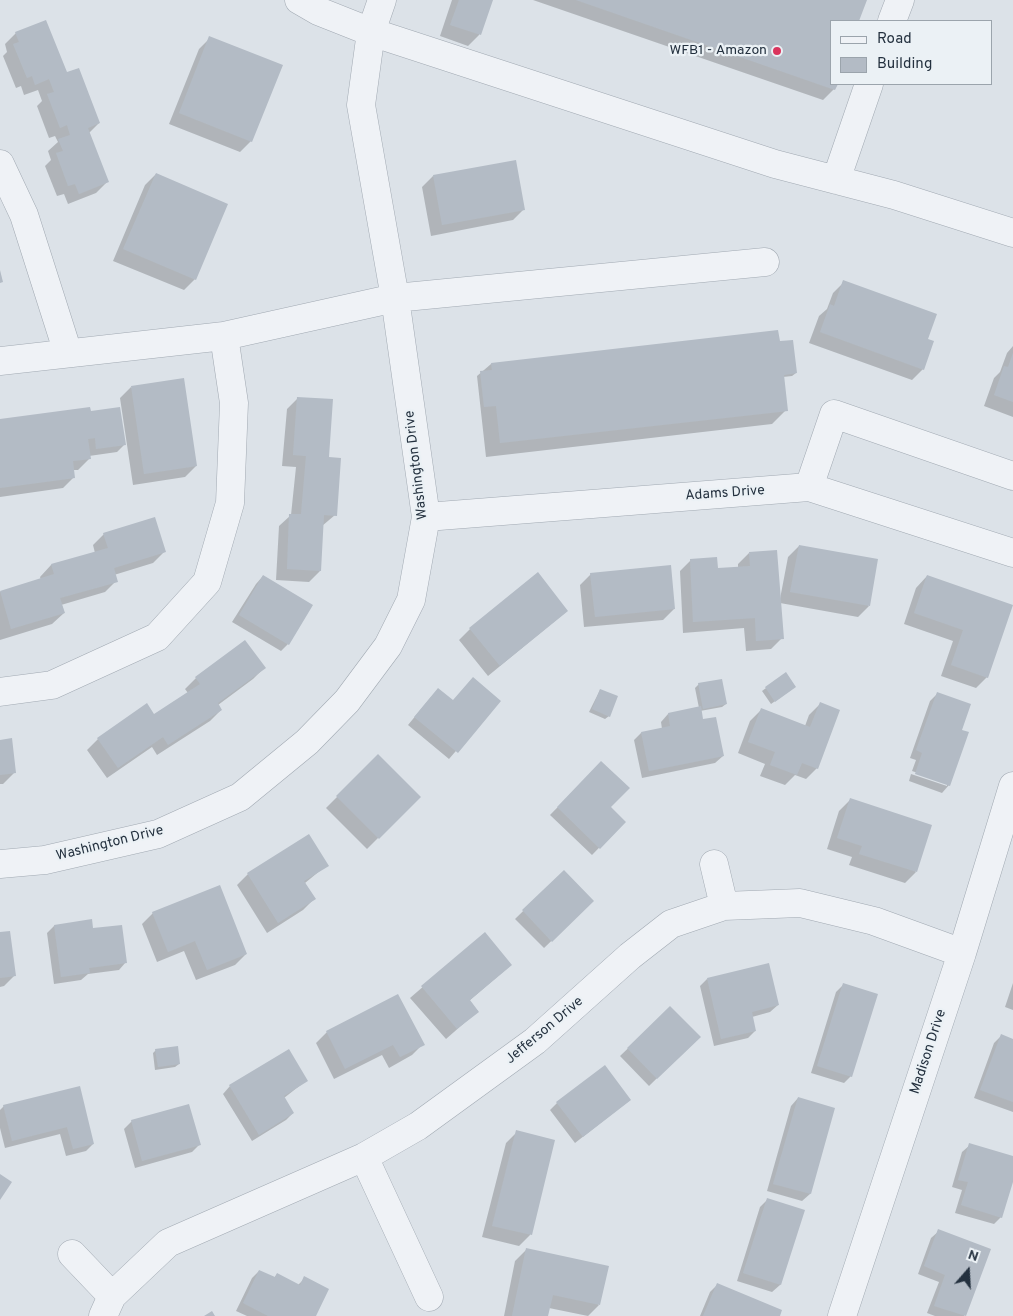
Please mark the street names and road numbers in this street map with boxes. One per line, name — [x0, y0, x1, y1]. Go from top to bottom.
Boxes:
street label: Washington Drive — [402, 409, 432, 521]
street label: Adams Drive — [685, 483, 765, 505]
street label: Washington Drive — [55, 823, 165, 865]
street label: Jefferson Drive — [503, 994, 587, 1068]
street label: Madison Drive — [907, 1007, 951, 1097]

